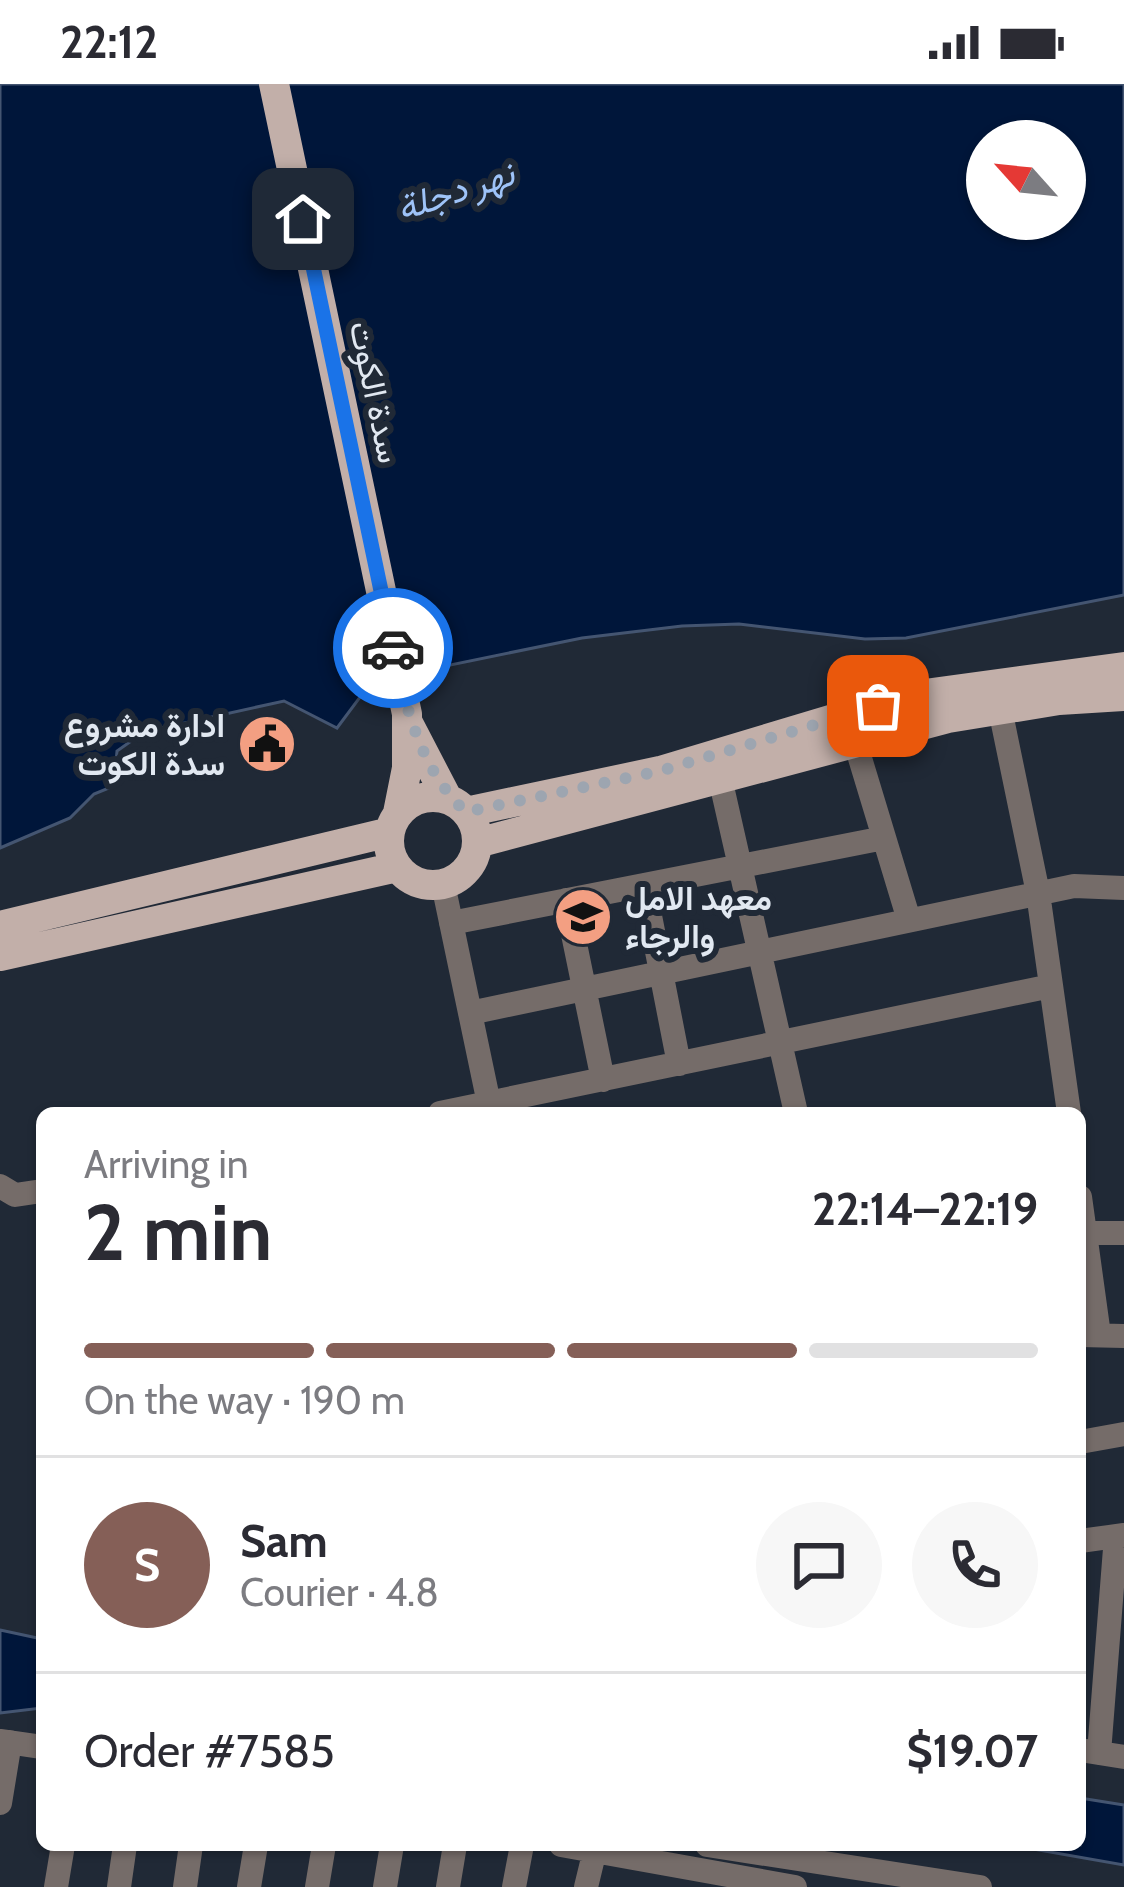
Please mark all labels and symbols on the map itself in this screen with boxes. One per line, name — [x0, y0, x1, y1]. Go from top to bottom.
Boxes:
north arrow — [966, 120, 1086, 240]
water label: نهر دجلة — [391, 150, 521, 231]
pin — [252, 168, 354, 270]
street label: سدة الكوت — [340, 317, 411, 467]
courier — [333, 588, 453, 708]
pin — [827, 655, 929, 757]
place label: ادارة مشروع سدة الكوت — [64, 705, 225, 784]
public building icon: ادارة مشروع سدة الكوت — [236, 713, 298, 775]
place label: معهد الامل والرجاء — [625, 878, 772, 957]
school or university icon: معهد الامل والرجاء — [552, 886, 614, 948]

